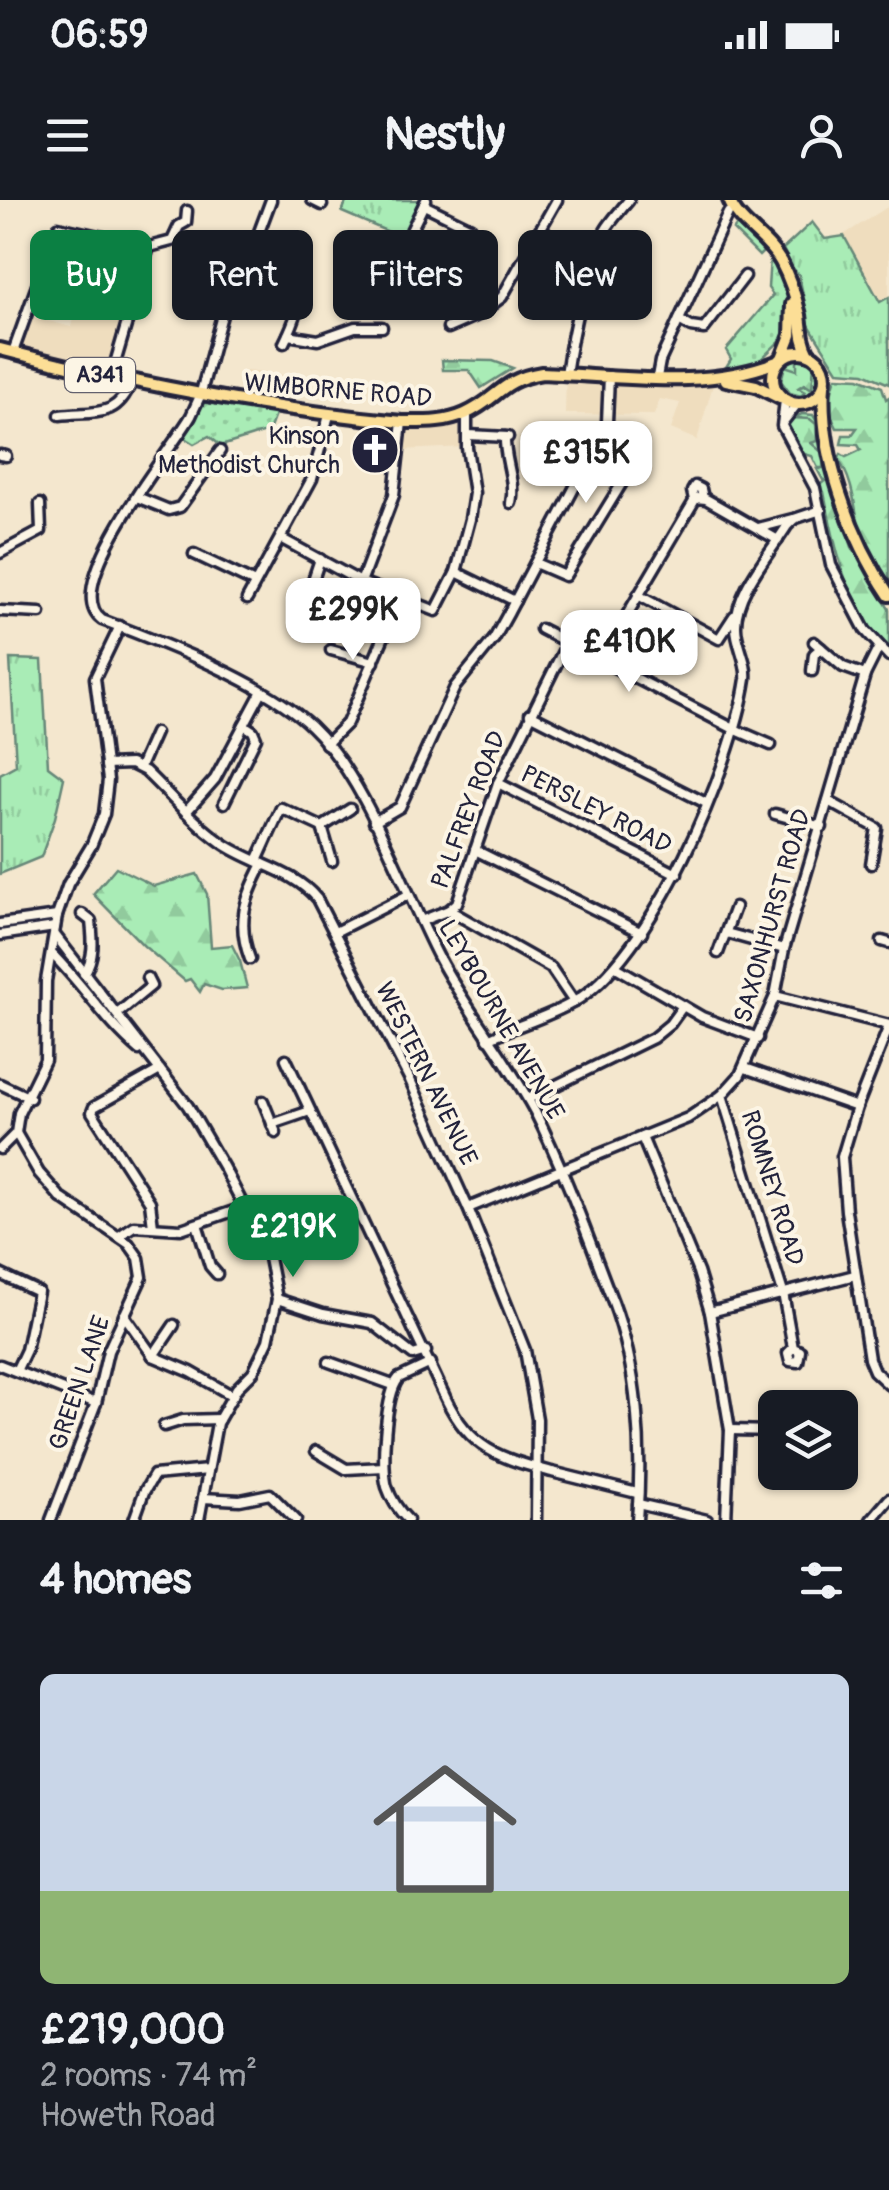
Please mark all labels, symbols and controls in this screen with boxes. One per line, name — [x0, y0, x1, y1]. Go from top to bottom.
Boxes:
text: 06:59 — [50, 11, 148, 59]
text: Nestly — [384, 107, 505, 163]
icon: menu — [40, 108, 95, 163]
icon: person — [794, 108, 849, 163]
chip: Buy — [30, 230, 152, 320]
chip: Rent — [172, 230, 313, 320]
chip: Filters — [333, 230, 498, 320]
chip: New — [518, 230, 652, 320]
road number: A341 — [65, 358, 135, 392]
street label: WIMBORNE ROAD — [243, 367, 433, 415]
place label: Kinson Methodist Church — [158, 421, 340, 481]
pin: £315K — [516, 421, 656, 506]
church icon: Kinson Methodist Church — [349, 424, 401, 476]
text: £315K — [542, 433, 630, 473]
pin: £299K — [283, 578, 423, 663]
text: £299K — [308, 590, 398, 630]
pin: £410K — [559, 610, 699, 695]
text: £410K — [583, 622, 675, 662]
street label: PALFREY ROAD — [425, 727, 513, 893]
street label: PERSLEY ROAD — [515, 759, 677, 861]
street label: SAXONHURST ROAD — [728, 806, 818, 1026]
street label: LEYBOURNE AVENUE — [431, 914, 571, 1126]
street label: WESTERN AVENUE — [368, 977, 484, 1171]
street label: ROMNEY ROAD — [734, 1107, 810, 1269]
pin: £219K — [223, 1195, 363, 1280]
text: £219K — [250, 1207, 336, 1247]
street label: GREEN LANE — [43, 1312, 117, 1454]
map controls — [758, 1390, 858, 1490]
button: layers — [758, 1390, 858, 1490]
icon: filters — [794, 1553, 849, 1608]
text: 4 homes — [40, 1554, 191, 1606]
icon: home — [355, 1739, 535, 1919]
text: £219,000 — [40, 2004, 225, 2056]
text: 2 rooms · 74 m² — [40, 2056, 257, 2096]
text: Howeth Road — [40, 2096, 216, 2136]

